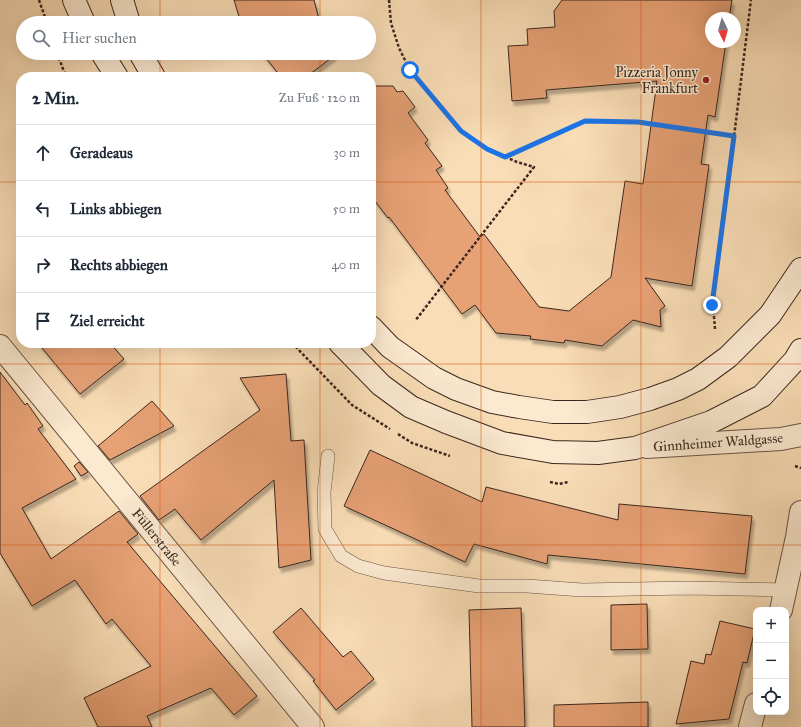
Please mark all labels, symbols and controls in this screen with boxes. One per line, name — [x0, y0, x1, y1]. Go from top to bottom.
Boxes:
north arrow — [705, 12, 741, 48]
search box — [16, 16, 376, 60]
icon: search — [30, 27, 52, 49]
text: Hier suchen — [62, 29, 137, 47]
route start — [401, 61, 419, 79]
place label: Pizzeria Jonny Frankfurt — [615, 64, 698, 97]
marker: Pizzeria Jonny Frankfurt — [701, 75, 711, 85]
text: 2 Min. — [32, 88, 79, 109]
text: Zu Fuß · 120 m — [279, 90, 360, 106]
icon: ahead — [32, 142, 54, 164]
text: Geradeaus — [70, 144, 133, 162]
text: 30 m — [334, 145, 360, 161]
icon: left — [32, 198, 54, 220]
text: Links abbiegen — [70, 200, 162, 218]
text: 50 m — [333, 201, 360, 217]
icon: right — [32, 254, 54, 276]
text: Rechts abbiegen — [70, 256, 168, 274]
text: 40 m — [331, 257, 360, 273]
route end — [703, 296, 721, 314]
icon: arrive — [32, 310, 54, 332]
text: Ziel erreicht — [70, 312, 145, 330]
street label: Ginnheimer Waldgasse — [652, 429, 784, 456]
street label: Füllerstraße — [128, 505, 185, 570]
map controls — [753, 607, 789, 715]
button: + — [753, 607, 789, 643]
button: − — [753, 643, 789, 679]
button: locate — [753, 679, 789, 715]

